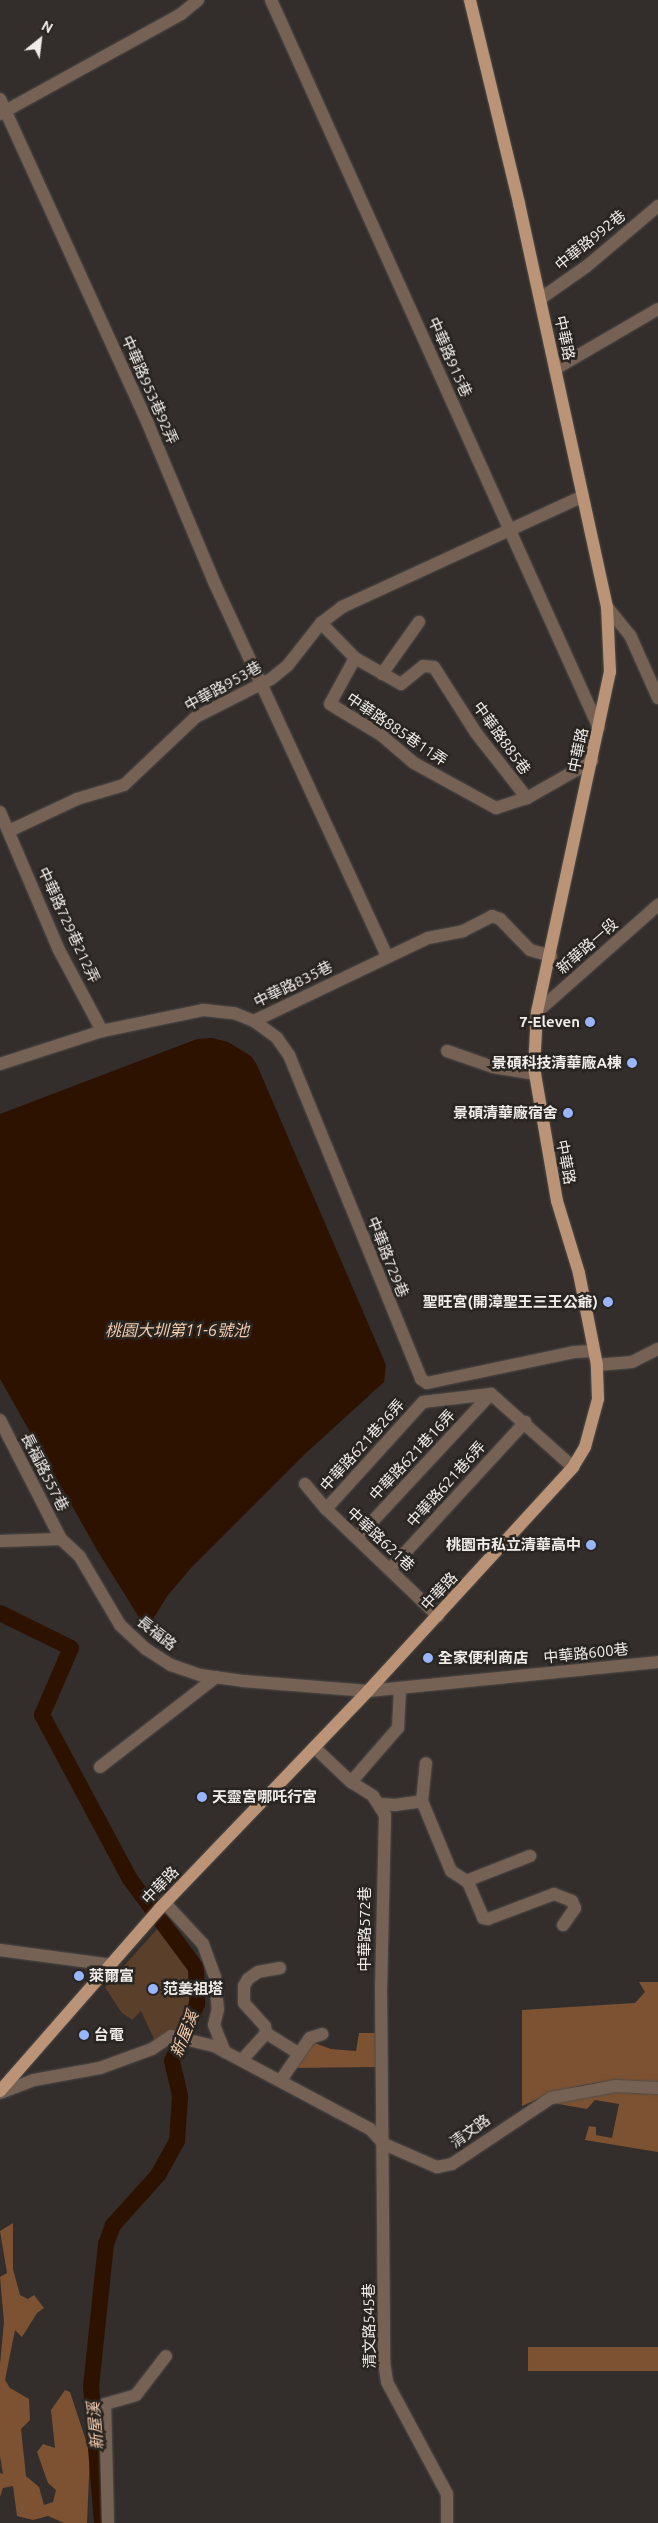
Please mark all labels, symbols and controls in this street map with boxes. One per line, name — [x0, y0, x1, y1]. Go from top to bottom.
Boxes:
north arrow — [15, 15, 65, 65]
text: N — [39, 17, 56, 36]
street label: 中華路992巷 — [551, 206, 629, 274]
street label: 中華路915巷 — [424, 314, 476, 400]
street label: 中華路 — [552, 314, 578, 362]
street label: 中華路953巷92弄 — [118, 333, 182, 447]
street label: 中華路953巷 — [181, 657, 265, 715]
street label: 中華路885巷11弄 — [343, 689, 451, 769]
street label: 中華路885巷 — [470, 698, 534, 778]
street label: 中華路 — [565, 726, 591, 774]
street label: 中華路729巷212弄 — [34, 864, 104, 986]
street label: 新華路一段 — [553, 915, 621, 977]
street label: 中華路835巷 — [251, 957, 335, 1011]
place label: 7-Eleven — [519, 1013, 580, 1031]
marker: 7-Eleven — [584, 1016, 596, 1028]
place label: 景碩科技清華廠A棟 — [491, 1054, 622, 1072]
marker: 景碩科技清華廠A棟 — [626, 1057, 638, 1069]
place label: 景碩清華廠宿舍 — [453, 1104, 558, 1122]
marker: 景碩清華廠宿舍 — [562, 1107, 574, 1119]
street label: 中華路 — [553, 1138, 579, 1186]
street label: 中華路729巷 — [364, 1214, 412, 1300]
place label: 聖旺宮(開漳聖王三王公爺) — [423, 1293, 598, 1311]
marker: 聖旺宮(開漳聖王三王公爺) — [602, 1296, 614, 1308]
water label: 桃園大圳第11-6號池 — [105, 1320, 249, 1340]
street label: 中華路621巷26弄 — [316, 1395, 408, 1495]
street label: 中華路621巷16弄 — [365, 1406, 459, 1504]
street label: 長福路557巷 — [18, 1430, 72, 1514]
street label: 中華路621巷6弄 — [403, 1438, 489, 1530]
street label: 中華路621巷 — [344, 1503, 418, 1575]
place label: 桃園市私立清華高中 — [446, 1536, 581, 1554]
marker: 桃園市私立清華高中 — [585, 1539, 597, 1551]
street label: 中華路 — [417, 1568, 461, 1614]
street label: 長福路 — [134, 1612, 180, 1654]
street label: 中華路600巷 — [543, 1640, 629, 1666]
place label: 全家便利商店 — [438, 1649, 528, 1667]
marker: 全家便利商店 — [422, 1652, 434, 1664]
place label: 天靈宮哪吒行宮 — [212, 1788, 317, 1806]
marker: 天靈宮哪吒行宮 — [196, 1791, 208, 1803]
street label: 中華路 — [138, 1863, 182, 1907]
street label: 中華路572巷 — [356, 1886, 374, 1972]
place label: 萊爾富 — [89, 1967, 134, 1985]
marker: 萊爾富 — [73, 1970, 85, 1982]
place label: 范姜祖塔 — [163, 1980, 223, 1998]
marker: 范姜祖塔 — [147, 1983, 159, 1995]
water label: 新屋溪 — [166, 2008, 202, 2060]
place label: 台電 — [94, 2026, 124, 2044]
marker: 台電 — [78, 2029, 90, 2041]
street label: 清文路 — [447, 2110, 493, 2152]
street label: 清文路545巷 — [359, 2283, 379, 2369]
water label: 新屋溪 — [83, 2401, 107, 2451]

